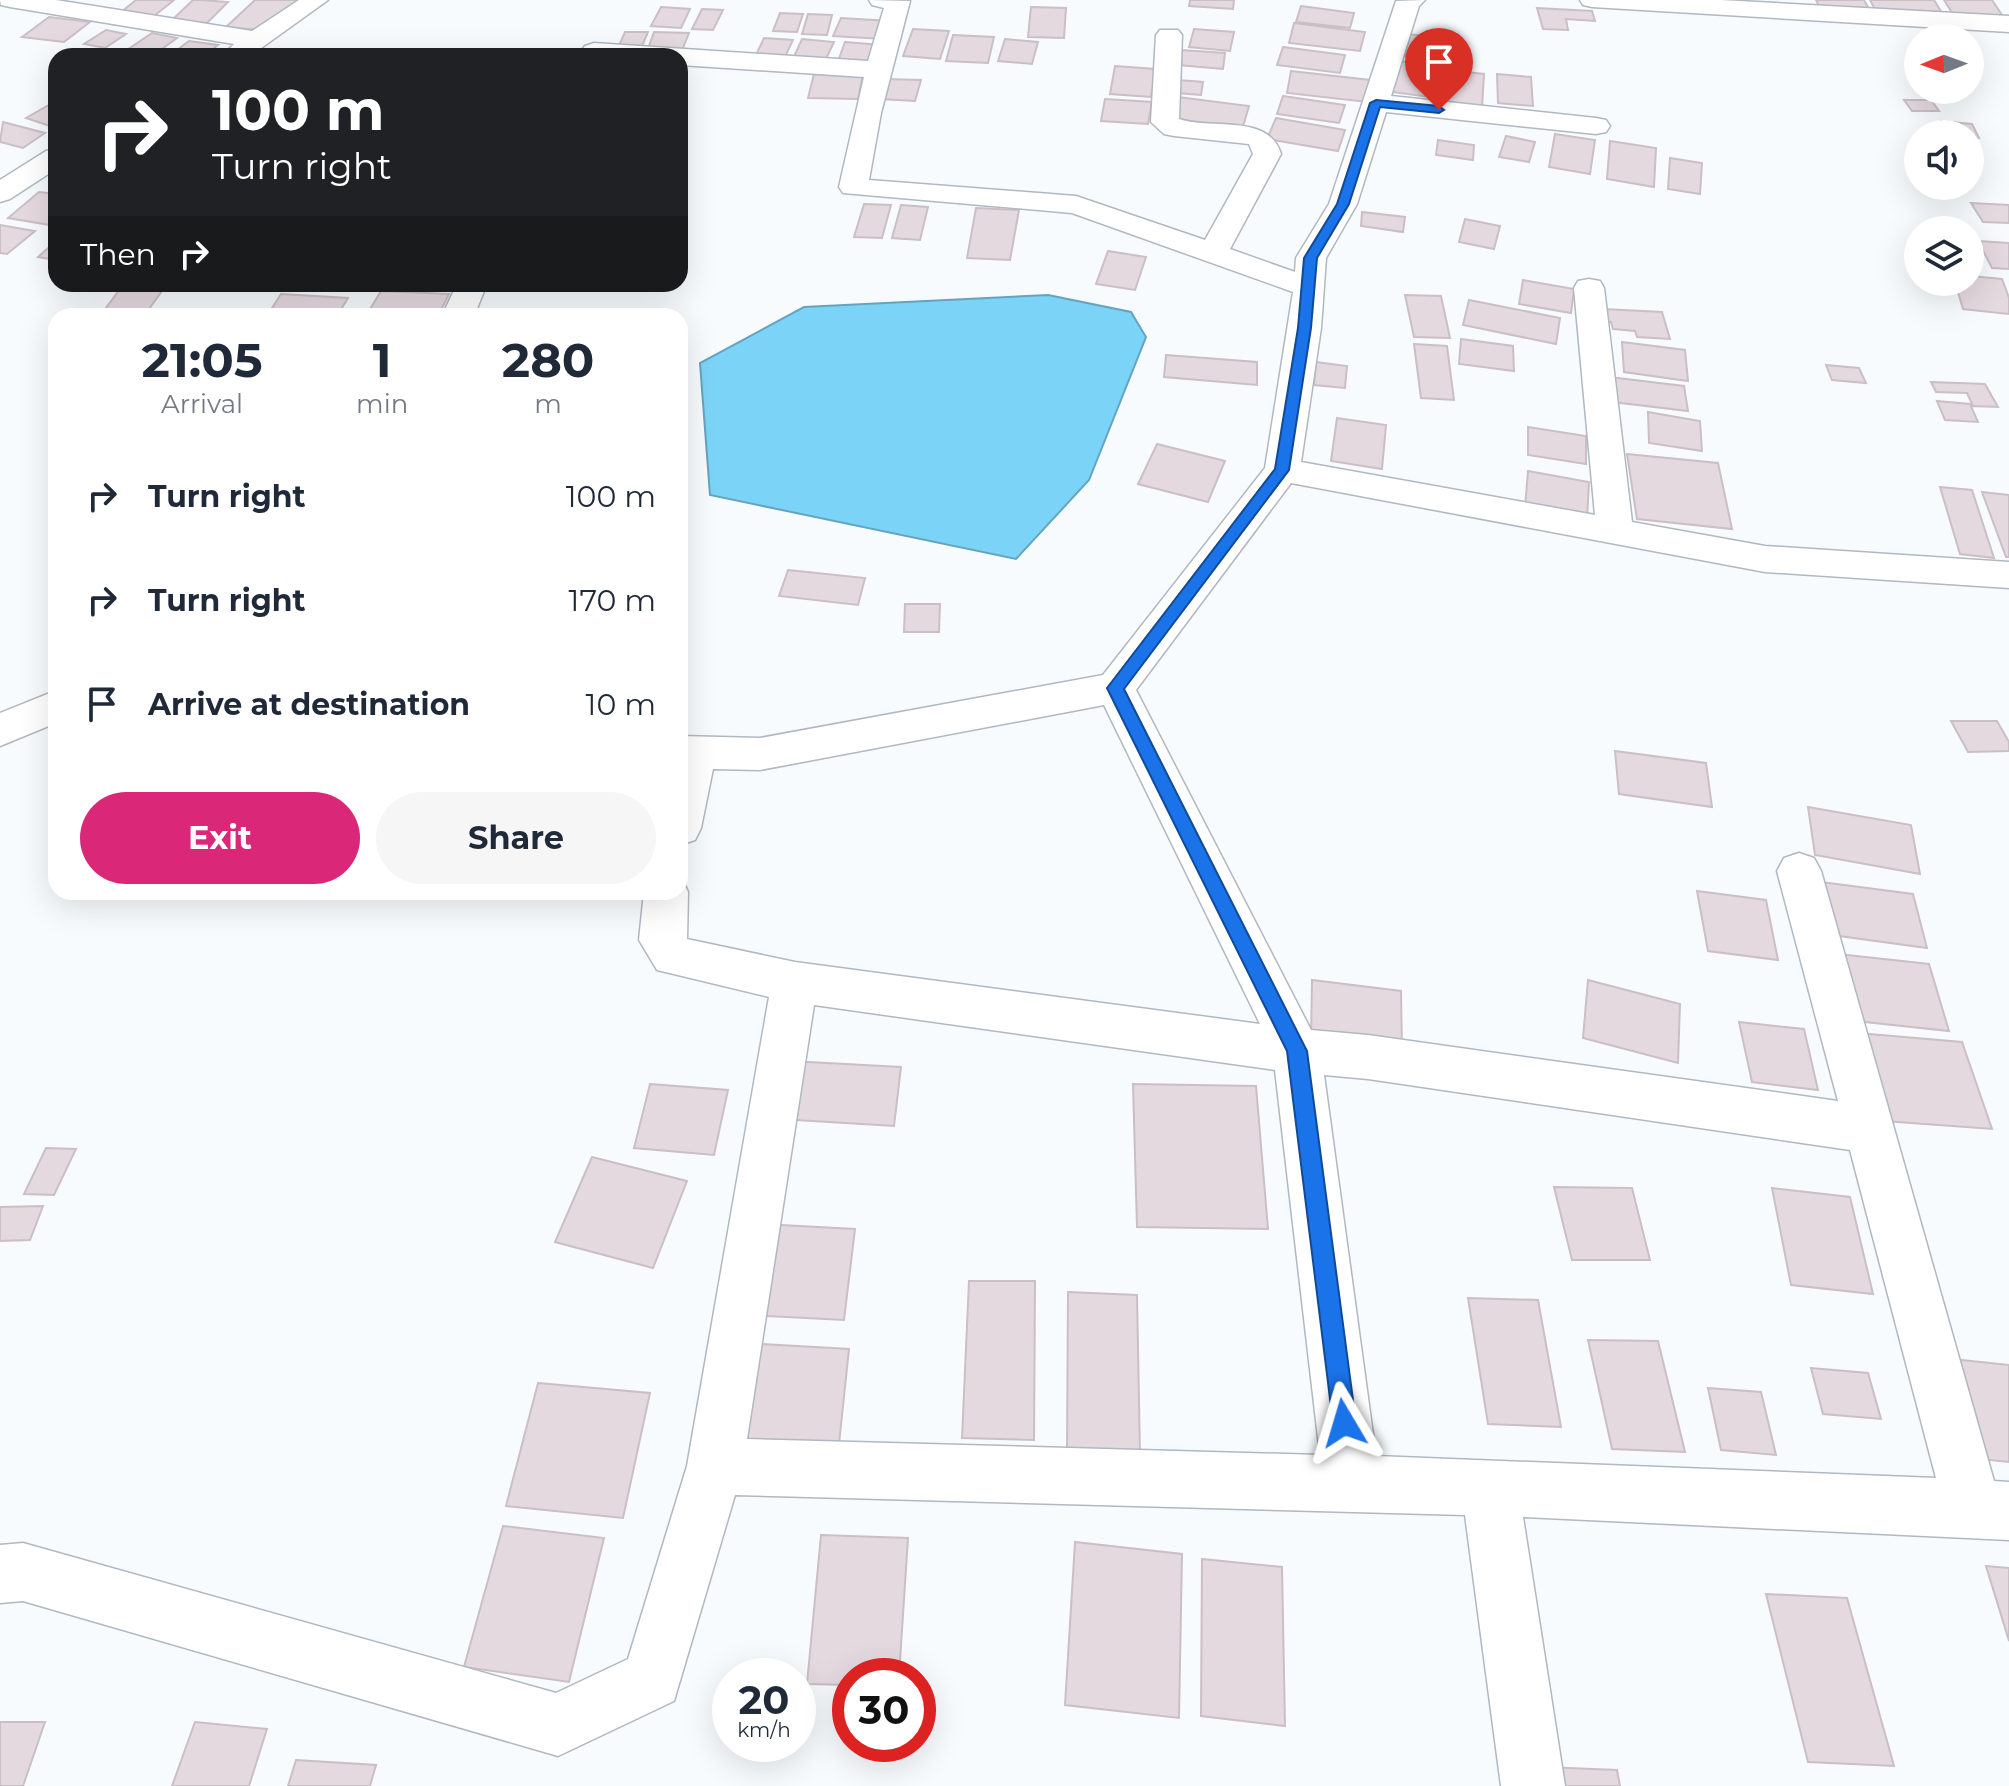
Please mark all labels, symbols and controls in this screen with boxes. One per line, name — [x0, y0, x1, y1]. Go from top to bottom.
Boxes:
north arrow — [1904, 24, 1984, 104]
map controls — [1904, 24, 1984, 296]
pin — [1405, 28, 1473, 110]
icon: arrive — [1417, 40, 1461, 84]
text: 100 m — [212, 76, 385, 144]
icon: right — [80, 80, 184, 184]
button: sound — [1904, 120, 1984, 200]
text: Turn right — [212, 144, 392, 188]
button: layers — [1904, 216, 1984, 296]
icon: right — [172, 232, 216, 276]
text: Then — [80, 236, 156, 273]
text: 21:05 — [142, 331, 262, 389]
text: 1 — [373, 331, 392, 389]
text: 280 — [502, 331, 594, 389]
text: Arrival — [161, 388, 243, 420]
text: min — [356, 388, 408, 420]
text: m — [534, 388, 562, 420]
icon: right — [80, 474, 124, 518]
text: Turn right — [148, 478, 305, 515]
text: 100 m — [566, 478, 656, 515]
icon: right — [80, 578, 124, 622]
text: Turn right — [148, 582, 305, 619]
text: 170 m — [569, 582, 656, 619]
icon: arrive — [80, 682, 124, 726]
text: Arrive at destination — [148, 686, 470, 723]
text: 10 m — [586, 686, 656, 723]
button: Exit — [80, 792, 360, 884]
button: Share — [376, 792, 656, 884]
position arrow — [1302, 1381, 1386, 1465]
speed limit sign: 30 — [832, 1658, 936, 1762]
text: 20 — [739, 1675, 789, 1724]
text: km/h — [737, 1718, 791, 1742]

